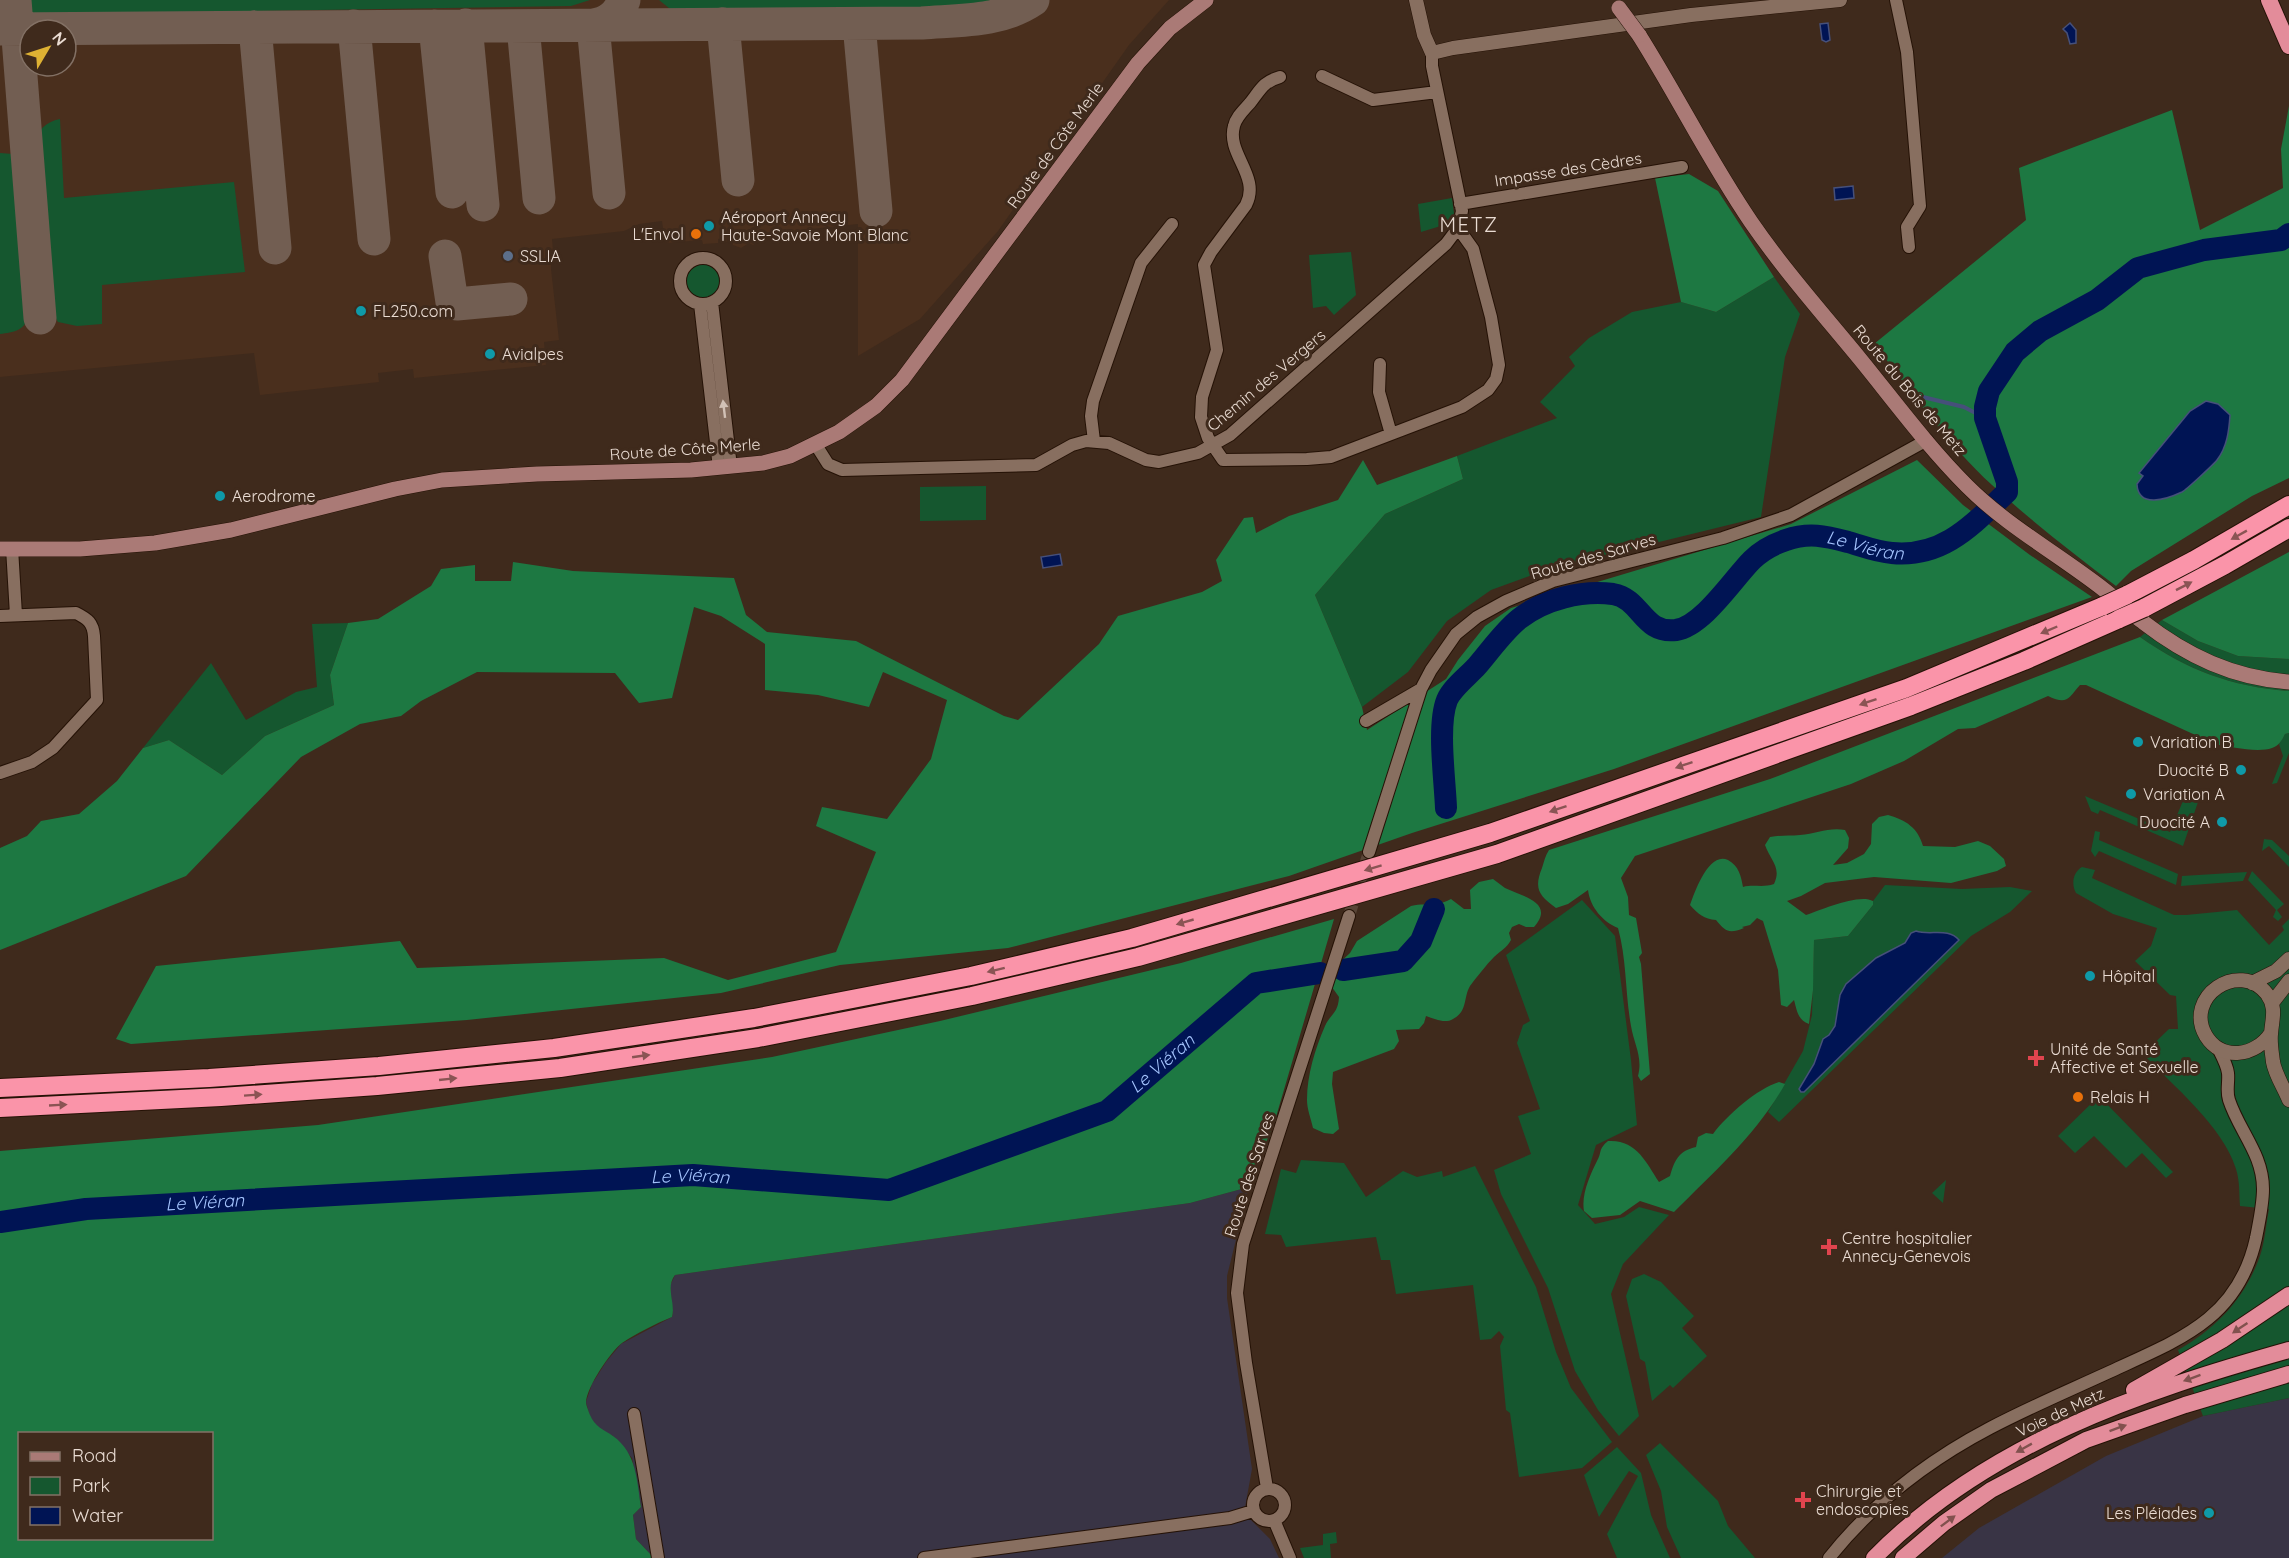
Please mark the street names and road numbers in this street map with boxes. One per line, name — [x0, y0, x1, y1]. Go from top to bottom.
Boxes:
street label: Route de Côte Merle — [1002, 78, 1108, 212]
street label: Impasse des Cèdres — [1493, 148, 1643, 190]
street label: Route du Bois de Metz — [1849, 320, 1971, 460]
street label: Chemin des Vergers — [1203, 325, 1329, 435]
street label: Route de Côte Merle — [609, 434, 761, 464]
street label: Route des Sarves — [1528, 529, 1658, 583]
street label: Route des Sarves — [1220, 1110, 1278, 1240]
street label: Voie de Metz — [2013, 1383, 2107, 1441]

